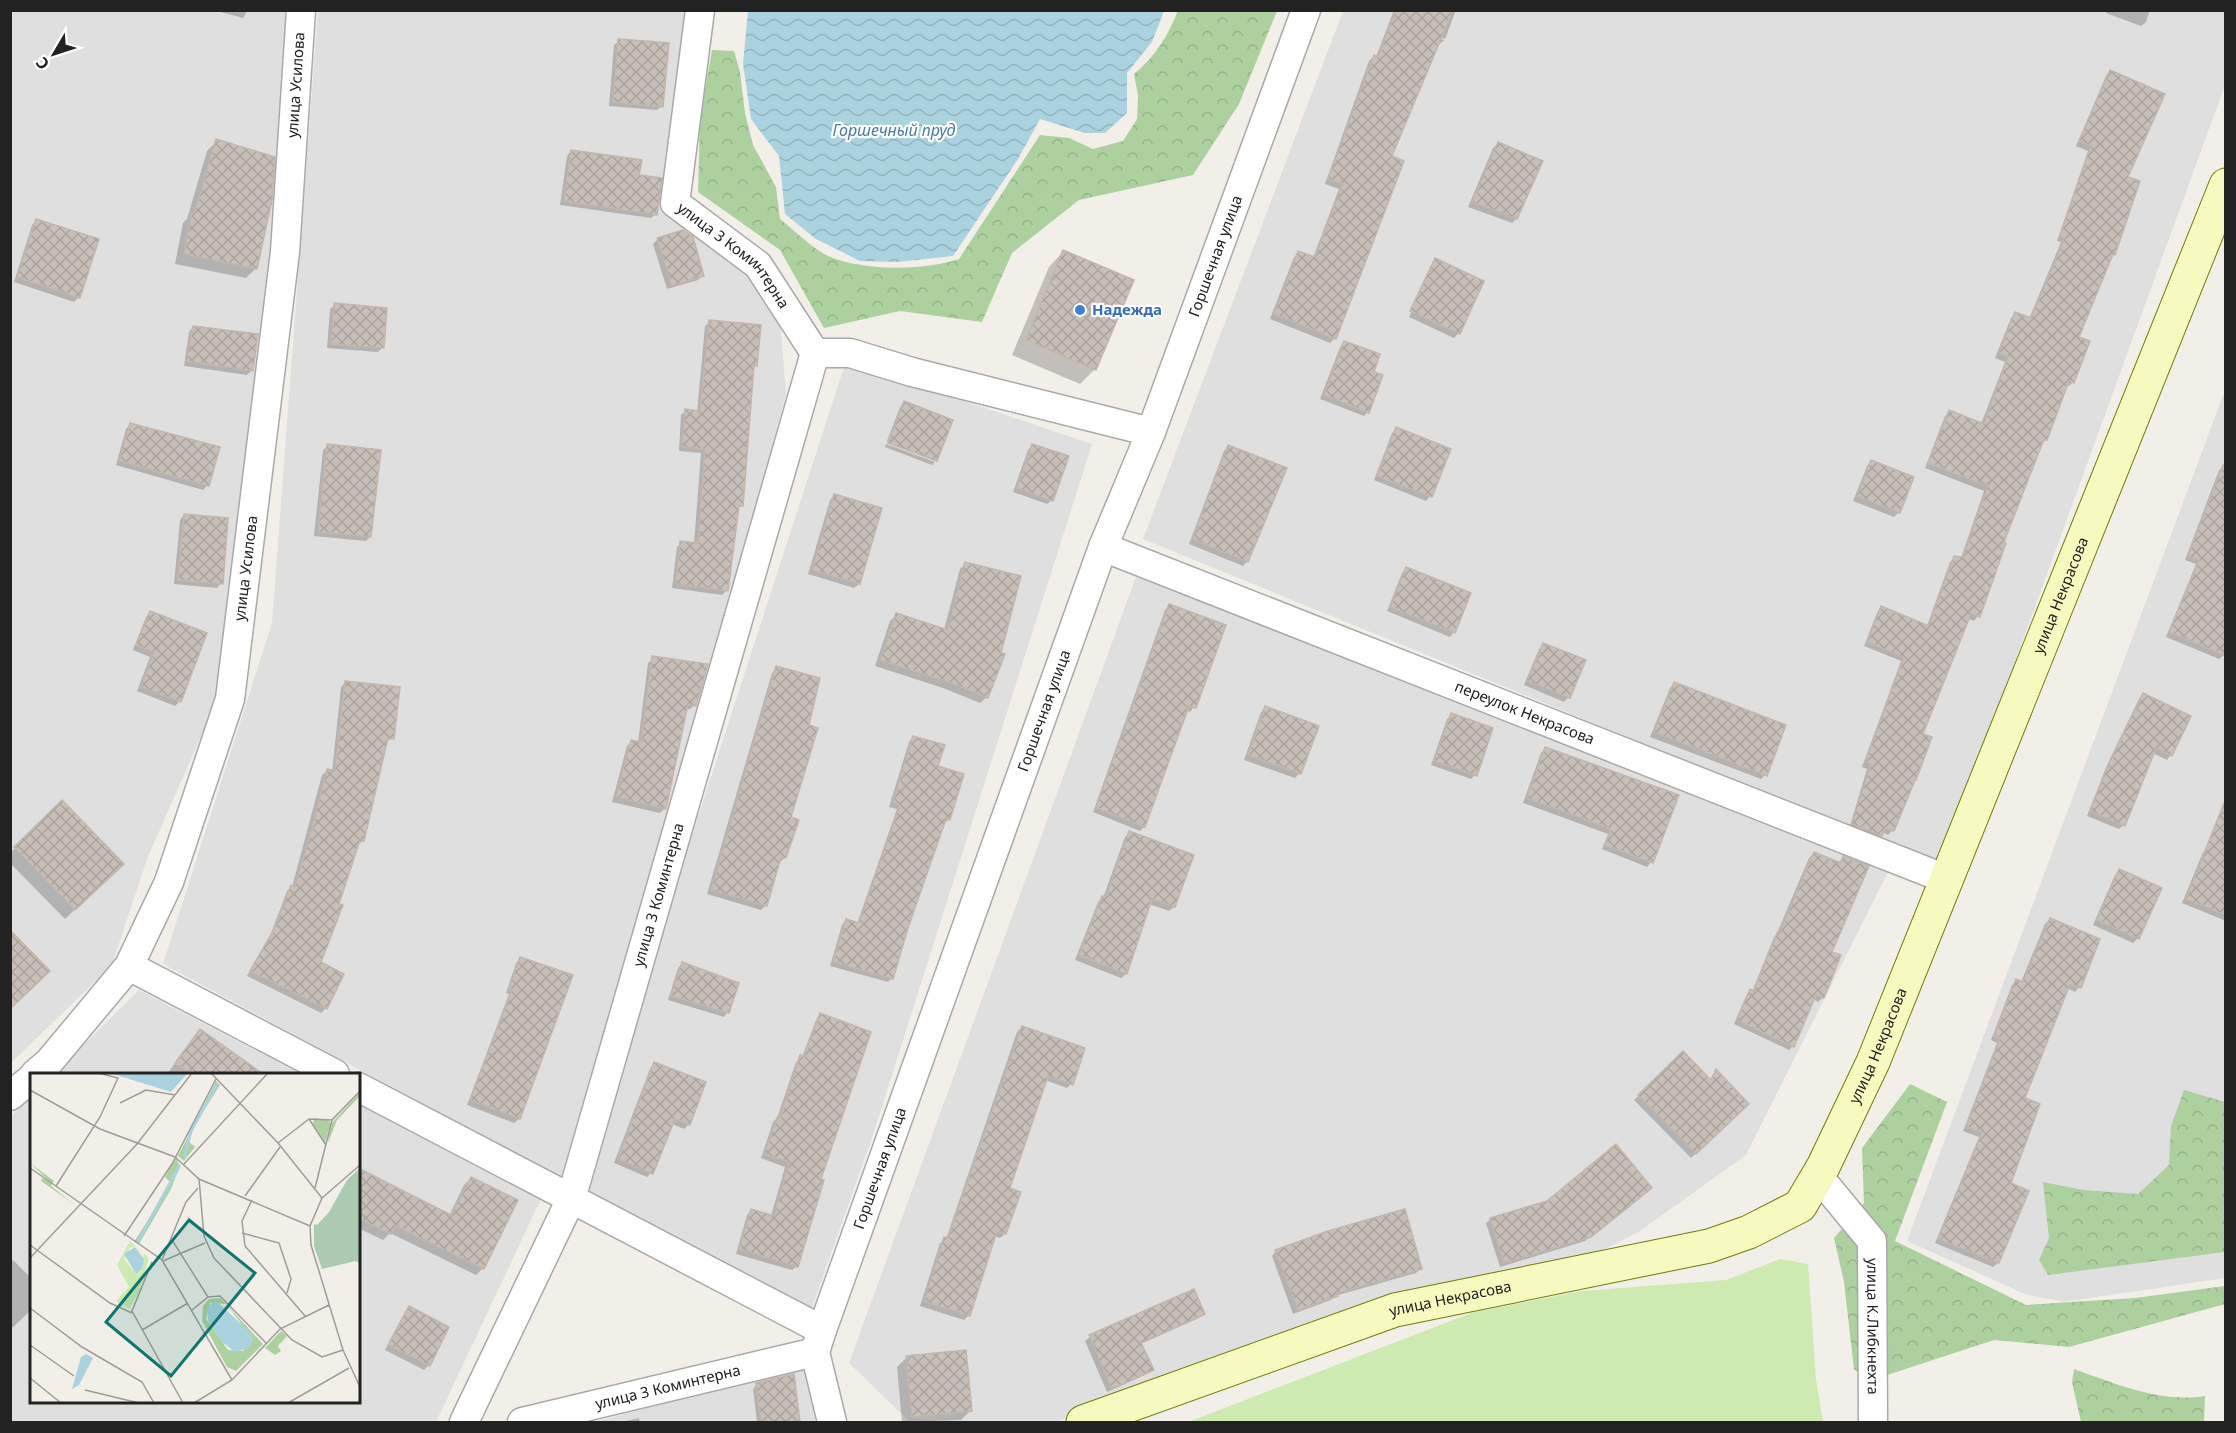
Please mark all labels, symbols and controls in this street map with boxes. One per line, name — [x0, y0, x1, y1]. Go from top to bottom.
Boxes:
north arrow — [24, 24, 84, 84]
street label: улица Усилова — [282, 31, 309, 139]
text: С — [31, 53, 54, 74]
water label: Горшечный пруд — [833, 119, 956, 141]
street label: Горшечная улица — [1183, 192, 1246, 319]
street label: улица 3 Коминтерна — [674, 197, 795, 312]
place label: Надежда — [1092, 299, 1162, 319]
marker: Надежда — [1073, 303, 1087, 317]
street label: улица Усилова — [229, 514, 261, 622]
street label: улица Некрасова — [2027, 534, 2092, 657]
street label: Горшечная улица — [1012, 647, 1074, 774]
street label: переулок Некрасова — [1452, 676, 1598, 749]
street label: улица 3 Коминтерна — [628, 820, 688, 969]
street label: улица Некрасова — [1844, 985, 1911, 1107]
inset map — [30, 1073, 360, 1403]
street label: Горшечная улица — [848, 1104, 910, 1232]
street label: улица К.Либкнехта — [1863, 1258, 1884, 1395]
street label: улица Некрасова — [1386, 1276, 1513, 1320]
street label: улица 3 Коминтерна — [593, 1359, 742, 1413]

